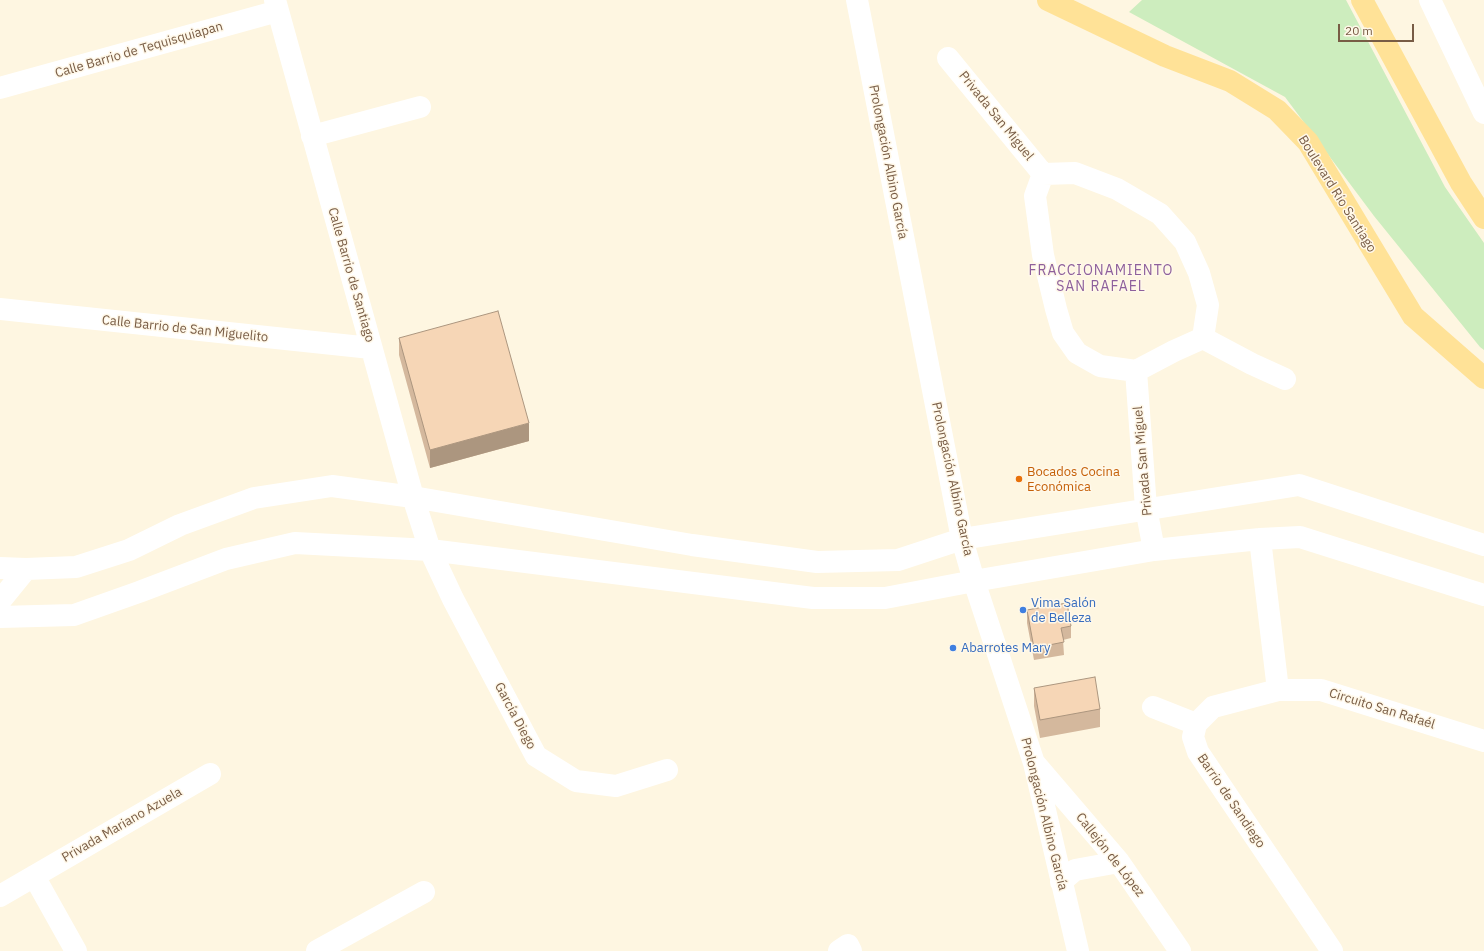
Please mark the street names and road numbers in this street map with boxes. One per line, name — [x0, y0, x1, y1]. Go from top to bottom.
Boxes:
street label: Calle Barrio de Tequisquiapan — [53, 19, 225, 81]
street label: Privada San Miguel — [955, 68, 1037, 164]
street label: Prolongación Albino García — [865, 83, 911, 241]
street label: Boulevard Río Santiago — [1295, 133, 1379, 255]
street label: Calle Barrio de Santiago — [324, 206, 378, 344]
street label: Calle Barrio de San Miguelito — [101, 313, 269, 345]
street label: Prolongación Albino García — [928, 401, 976, 557]
street label: Privada San Miguel — [1130, 405, 1156, 517]
street label: García Diego — [491, 680, 539, 752]
street label: Circuito San Rafaél — [1327, 685, 1437, 733]
street label: Prolongación Albino García — [1017, 736, 1071, 892]
street label: Barrio de Sandiego — [1194, 751, 1268, 851]
street label: Privada Mariano Azuela — [59, 784, 185, 866]
street label: Callejón de López — [1072, 810, 1148, 900]

